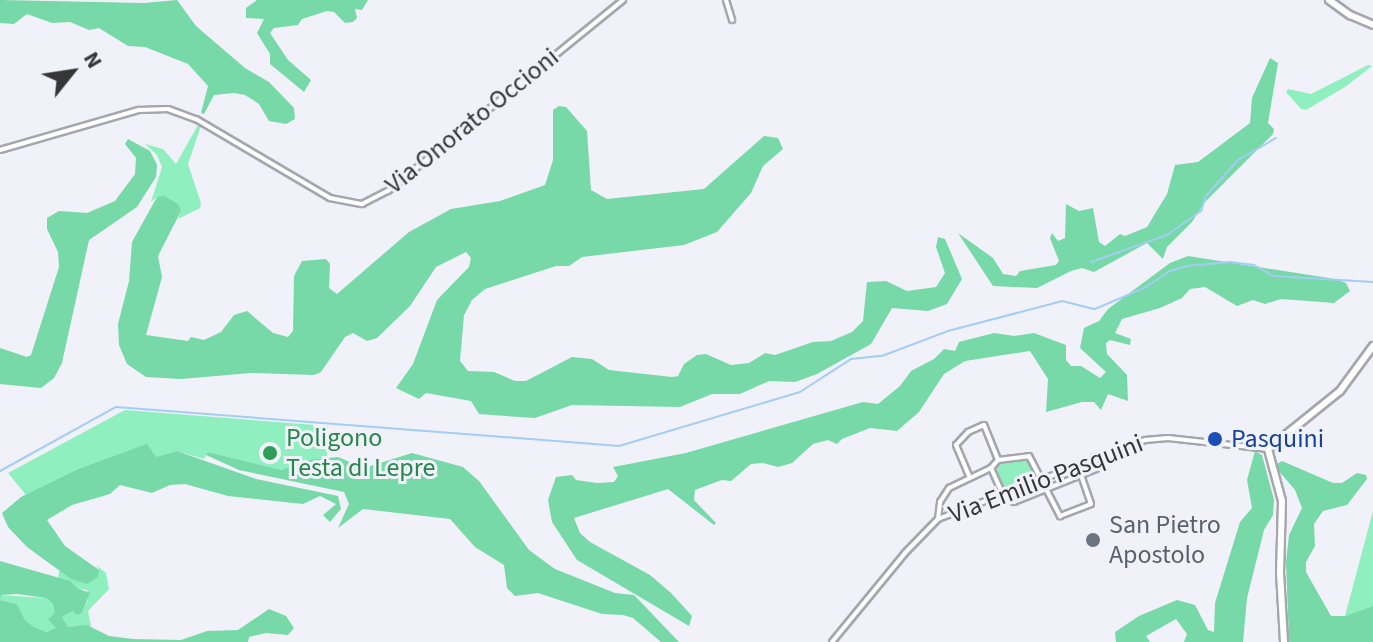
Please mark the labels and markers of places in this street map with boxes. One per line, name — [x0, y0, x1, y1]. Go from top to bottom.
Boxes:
place label: Poligono Testa di Lepre — [286, 422, 435, 484]
place label: Pasquini — [1231, 423, 1324, 455]
marker: Pasquini — [1206, 430, 1224, 448]
marker: Poligono Testa di Lepre — [261, 444, 279, 462]
place label: San Pietro Apostolo — [1109, 509, 1221, 570]
marker: San Pietro Apostolo — [1084, 531, 1102, 549]

